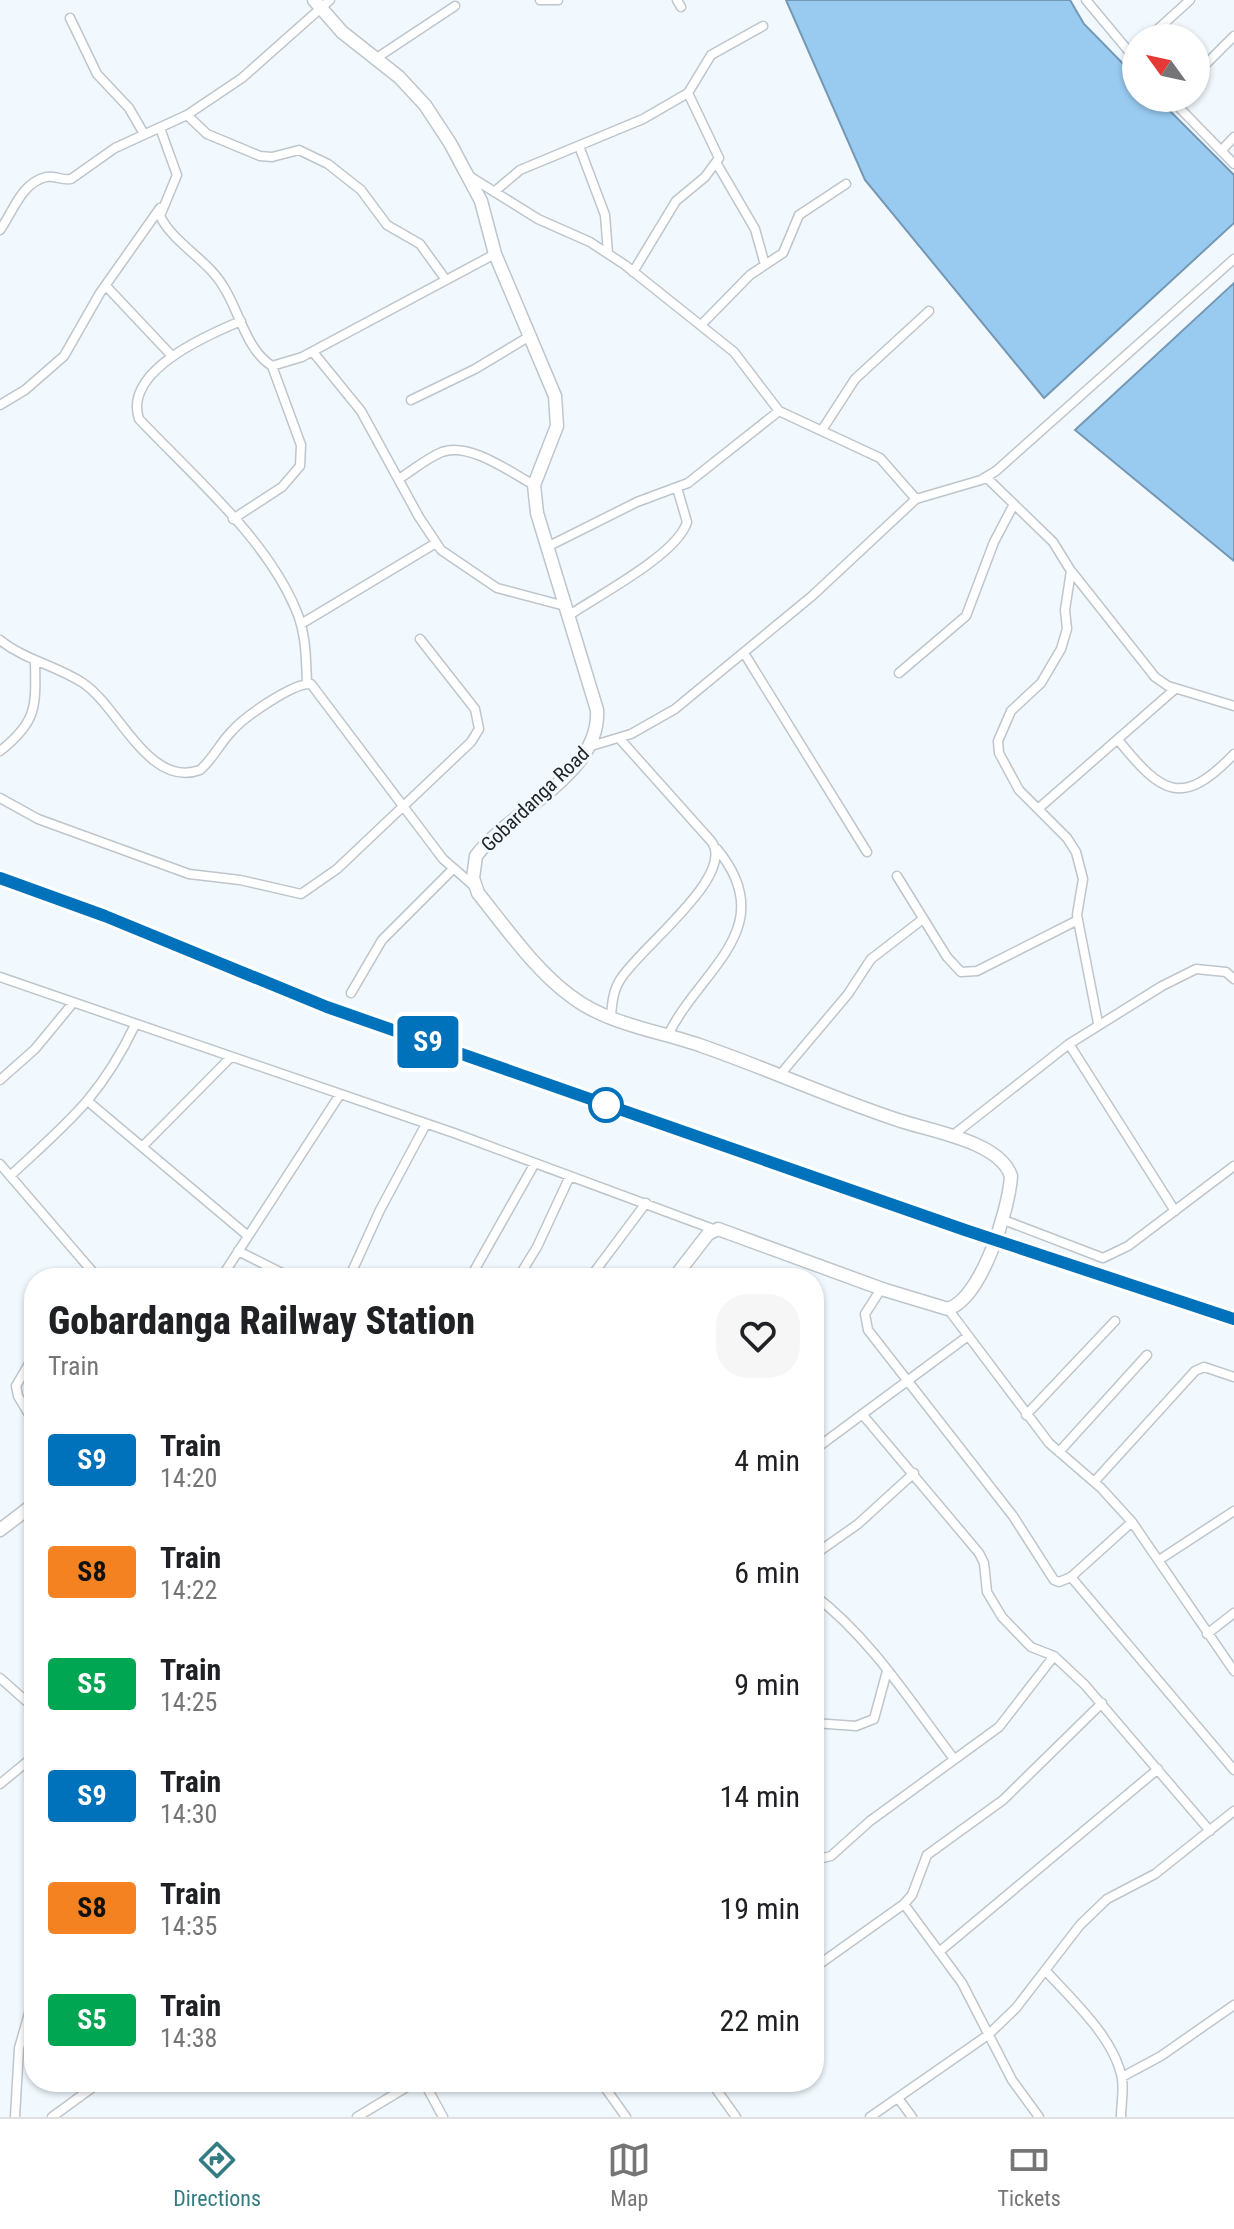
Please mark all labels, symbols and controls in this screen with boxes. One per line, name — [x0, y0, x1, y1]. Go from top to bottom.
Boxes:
north arrow — [1122, 24, 1210, 112]
map controls — [1122, 24, 1210, 112]
street label: Gobardanga Road — [476, 742, 594, 856]
line badge: S9 — [392, 1016, 464, 1068]
text: S9 — [413, 1025, 443, 1058]
unlabelled marker — [589, 1088, 623, 1122]
button: heart — [716, 1294, 800, 1378]
text: Gobardanga Railway Station — [48, 1299, 475, 1343]
text: Train — [48, 1351, 99, 1381]
text: Train — [160, 1428, 221, 1463]
text: S9 — [77, 1443, 107, 1476]
text: 4 min — [734, 1443, 800, 1478]
text: 14:20 — [160, 1463, 217, 1493]
text: Train — [160, 1540, 221, 1575]
text: S8 — [77, 1555, 107, 1588]
text: 6 min — [734, 1555, 800, 1590]
text: 14:22 — [160, 1575, 217, 1605]
text: Train — [160, 1652, 221, 1687]
text: S5 — [77, 1667, 107, 1700]
text: 9 min — [734, 1667, 800, 1702]
text: 14:25 — [160, 1687, 217, 1717]
text: Train — [160, 1764, 221, 1799]
text: S9 — [77, 1779, 107, 1812]
text: 14 min — [719, 1779, 800, 1814]
text: 14:30 — [160, 1799, 217, 1829]
text: Train — [160, 1876, 221, 1911]
text: S8 — [77, 1891, 107, 1924]
text: 19 min — [719, 1891, 800, 1926]
text: 14:35 — [160, 1911, 217, 1941]
text: Train — [160, 1988, 221, 2023]
text: S5 — [77, 2003, 107, 2036]
text: 22 min — [719, 2003, 800, 2038]
text: 14:38 — [160, 2023, 217, 2053]
tab: Directions — [173, 2138, 261, 2211]
tab: Map — [607, 2138, 651, 2211]
tab: Tickets — [998, 2138, 1061, 2211]

